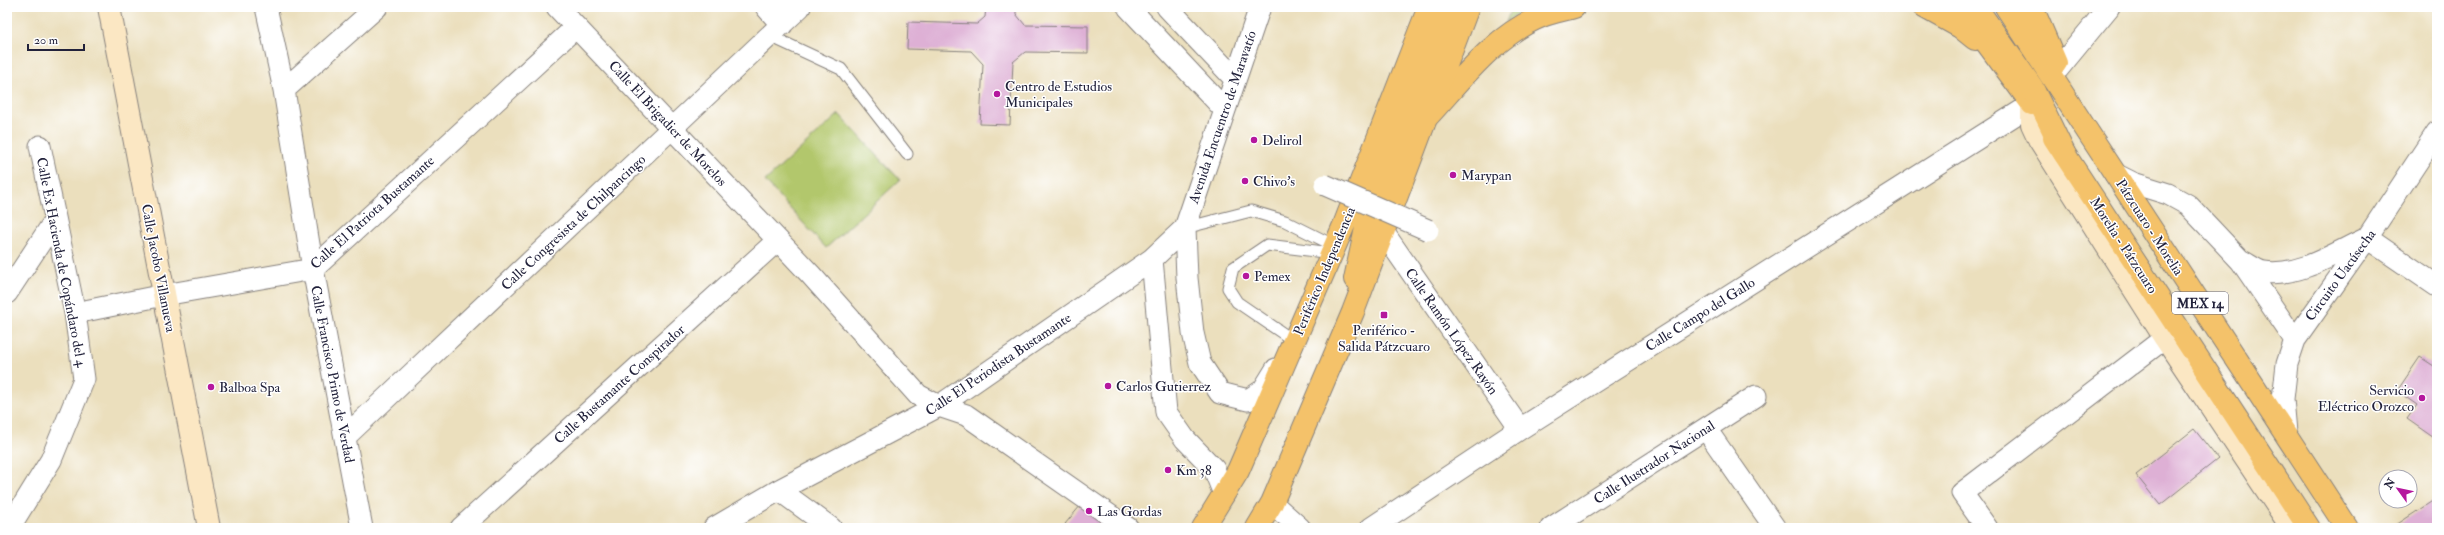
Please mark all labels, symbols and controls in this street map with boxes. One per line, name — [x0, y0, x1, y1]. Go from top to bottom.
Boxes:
scale bar — [28, 26, 84, 52]
street label: Avenida Encuentro de Maravatío — [1185, 28, 1260, 207]
text: 20 m — [34, 33, 59, 48]
street label: Calle El Brigadier de Morelos — [605, 57, 730, 190]
place label: Centro de Estudios Municipales — [1005, 78, 1112, 112]
marker: Centro de Estudios Municipales — [992, 89, 1002, 99]
place label: Delirol — [1262, 132, 1302, 149]
marker: Delirol — [1249, 135, 1259, 145]
street label: Calle Congresista de Chilpancingo — [498, 151, 650, 295]
street label: Calle El Patriota Bustamante — [307, 152, 438, 273]
street label: Calle Ex Hacienda de Copándaro del 4 — [32, 156, 90, 370]
place label: Marypan — [1461, 167, 1512, 185]
marker: Marypan — [1448, 170, 1458, 180]
place label: Chivo's — [1253, 173, 1295, 190]
marker: Chivo's — [1240, 176, 1250, 186]
street label: Pátzcuaro - Morelia — [2112, 176, 2187, 279]
street label: Morelia - Pátzcuaro — [2086, 194, 2161, 297]
street label: Calle Jacobo Villanueva — [138, 202, 179, 334]
street label: Periférico Independencia — [1290, 204, 1360, 338]
street label: Circuito Uacúsecha — [2301, 226, 2380, 324]
street label: Calle Ramón López Rayón — [1401, 265, 1502, 398]
place label: Pemex — [1254, 268, 1291, 285]
marker: Pemex — [1241, 271, 1251, 281]
street label: Calle Campo del Gallo — [1642, 274, 1759, 356]
street label: Calle Francisco Primo de Verdad — [307, 284, 358, 464]
road number: MEX 14 — [2172, 292, 2228, 314]
street label: Calle El Periodista Bustamante — [922, 309, 1074, 420]
marker: Periférico - Salida Pátzcuaro — [1379, 310, 1389, 320]
street label: Calle Bustamante Conspirador — [550, 321, 689, 448]
place label: Periférico - Salida Pátzcuaro — [1338, 322, 1430, 355]
place label: Carlos Gutierrez — [1116, 378, 1211, 395]
place label: Balboa Spa — [219, 379, 281, 397]
marker: Carlos Gutierrez — [1103, 381, 1113, 391]
marker: Balboa Spa — [206, 382, 216, 392]
place label: Servicio Eléctrico Orozco — [2318, 382, 2414, 415]
marker: Servicio Eléctrico Orozco — [2417, 393, 2427, 403]
street label: Calle Ilustrador Nacional — [1591, 417, 1718, 508]
place label: Km 38 — [1176, 462, 1212, 479]
marker: Km 38 — [1163, 465, 1173, 475]
north arrow — [2378, 469, 2418, 509]
text: N — [2381, 475, 2399, 492]
place label: Las Gordas — [1097, 503, 1162, 520]
marker: Las Gordas — [1084, 506, 1094, 516]

